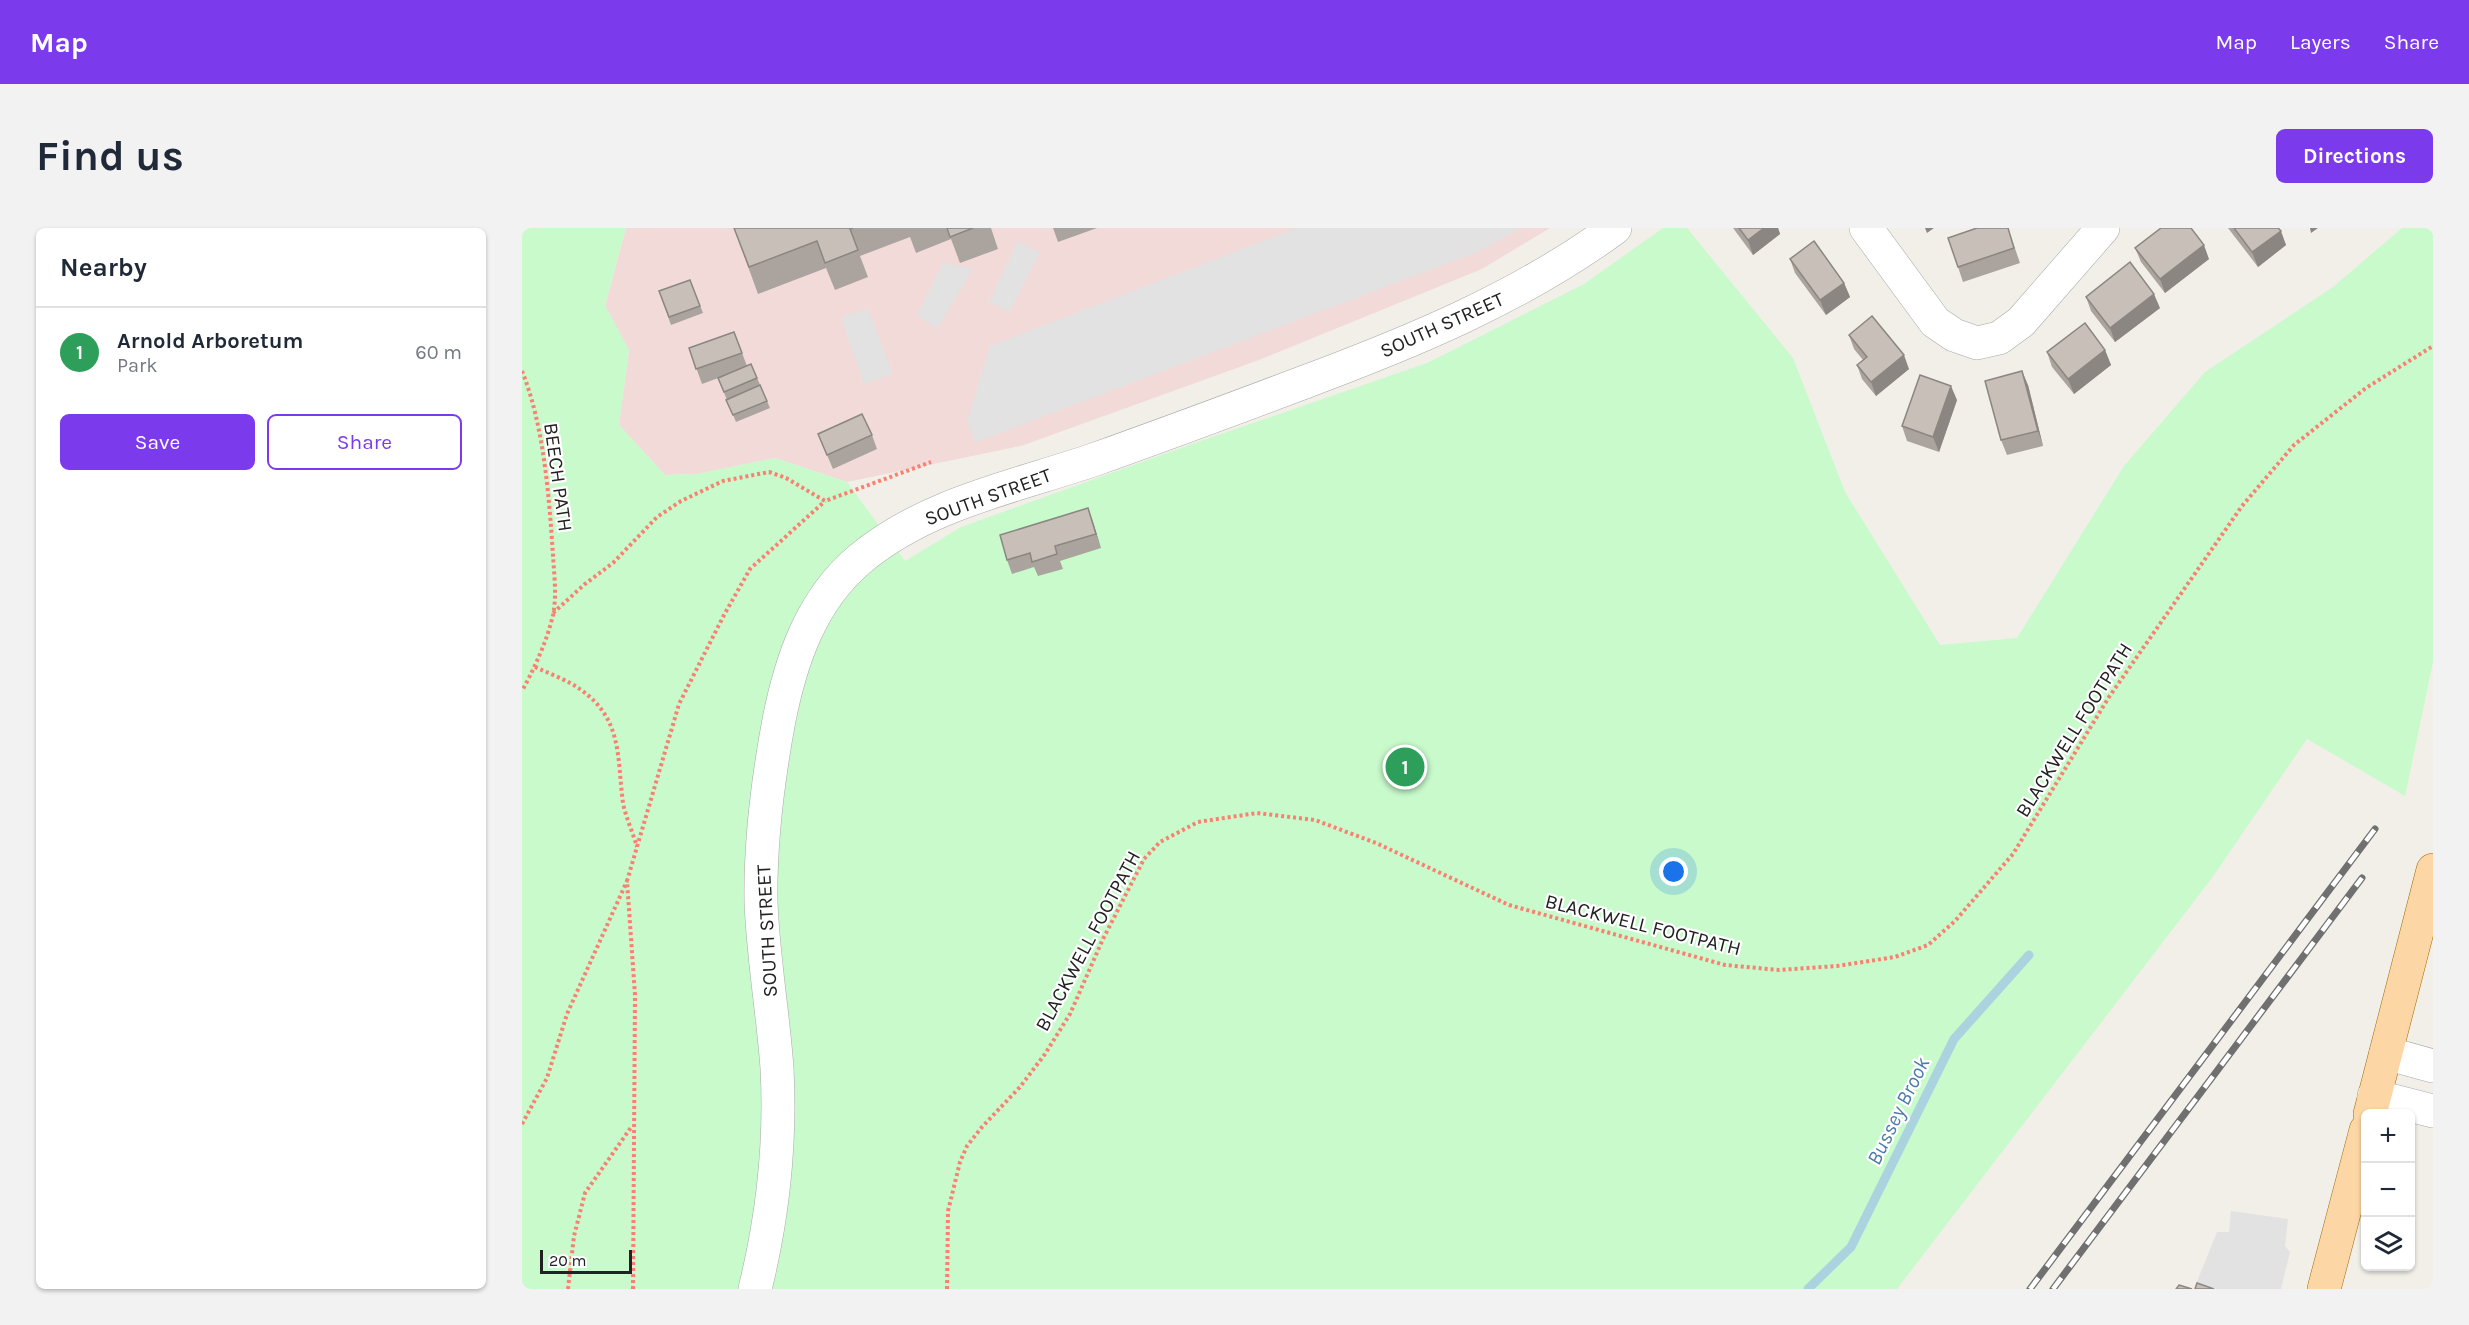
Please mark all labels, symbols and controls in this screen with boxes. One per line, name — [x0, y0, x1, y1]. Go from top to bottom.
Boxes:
text: Map — [30, 26, 88, 59]
text: Map — [2215, 30, 2257, 54]
text: Layers — [2290, 30, 2351, 54]
text: Share — [2384, 30, 2439, 54]
button: Directions — [2276, 129, 2433, 183]
text: Find us — [36, 131, 184, 181]
text: Nearby — [60, 252, 147, 283]
street label: SOUTH STREET — [1377, 287, 1507, 363]
text: Arnold Arboretum — [117, 328, 303, 354]
text: 1 — [76, 341, 83, 364]
text: 60 m — [415, 341, 462, 364]
text: Park — [117, 354, 158, 377]
button: Save — [60, 414, 255, 470]
button: Share — [267, 414, 462, 470]
street label: BEECH PATH — [539, 421, 577, 533]
street label: SOUTH STREET — [922, 463, 1054, 531]
street label: BLACKWELL FOOTPATH — [2011, 639, 2137, 821]
pin: 1 — [1386, 744, 1424, 790]
street label: BLACKWELL FOOTPATH — [1031, 847, 1145, 1035]
your location — [1659, 857, 1688, 886]
street label: SOUTH STREET — [752, 864, 782, 998]
street label: BLACKWELL FOOTPATH — [1543, 890, 1743, 960]
water label: Bussey Brook — [1862, 1053, 1935, 1169]
map controls — [2361, 1109, 2415, 1271]
button: + — [2361, 1109, 2415, 1163]
button: − — [2361, 1163, 2415, 1217]
button: layers — [2361, 1217, 2415, 1271]
scale bar — [540, 1247, 632, 1274]
text: 20 m — [549, 1251, 587, 1270]

